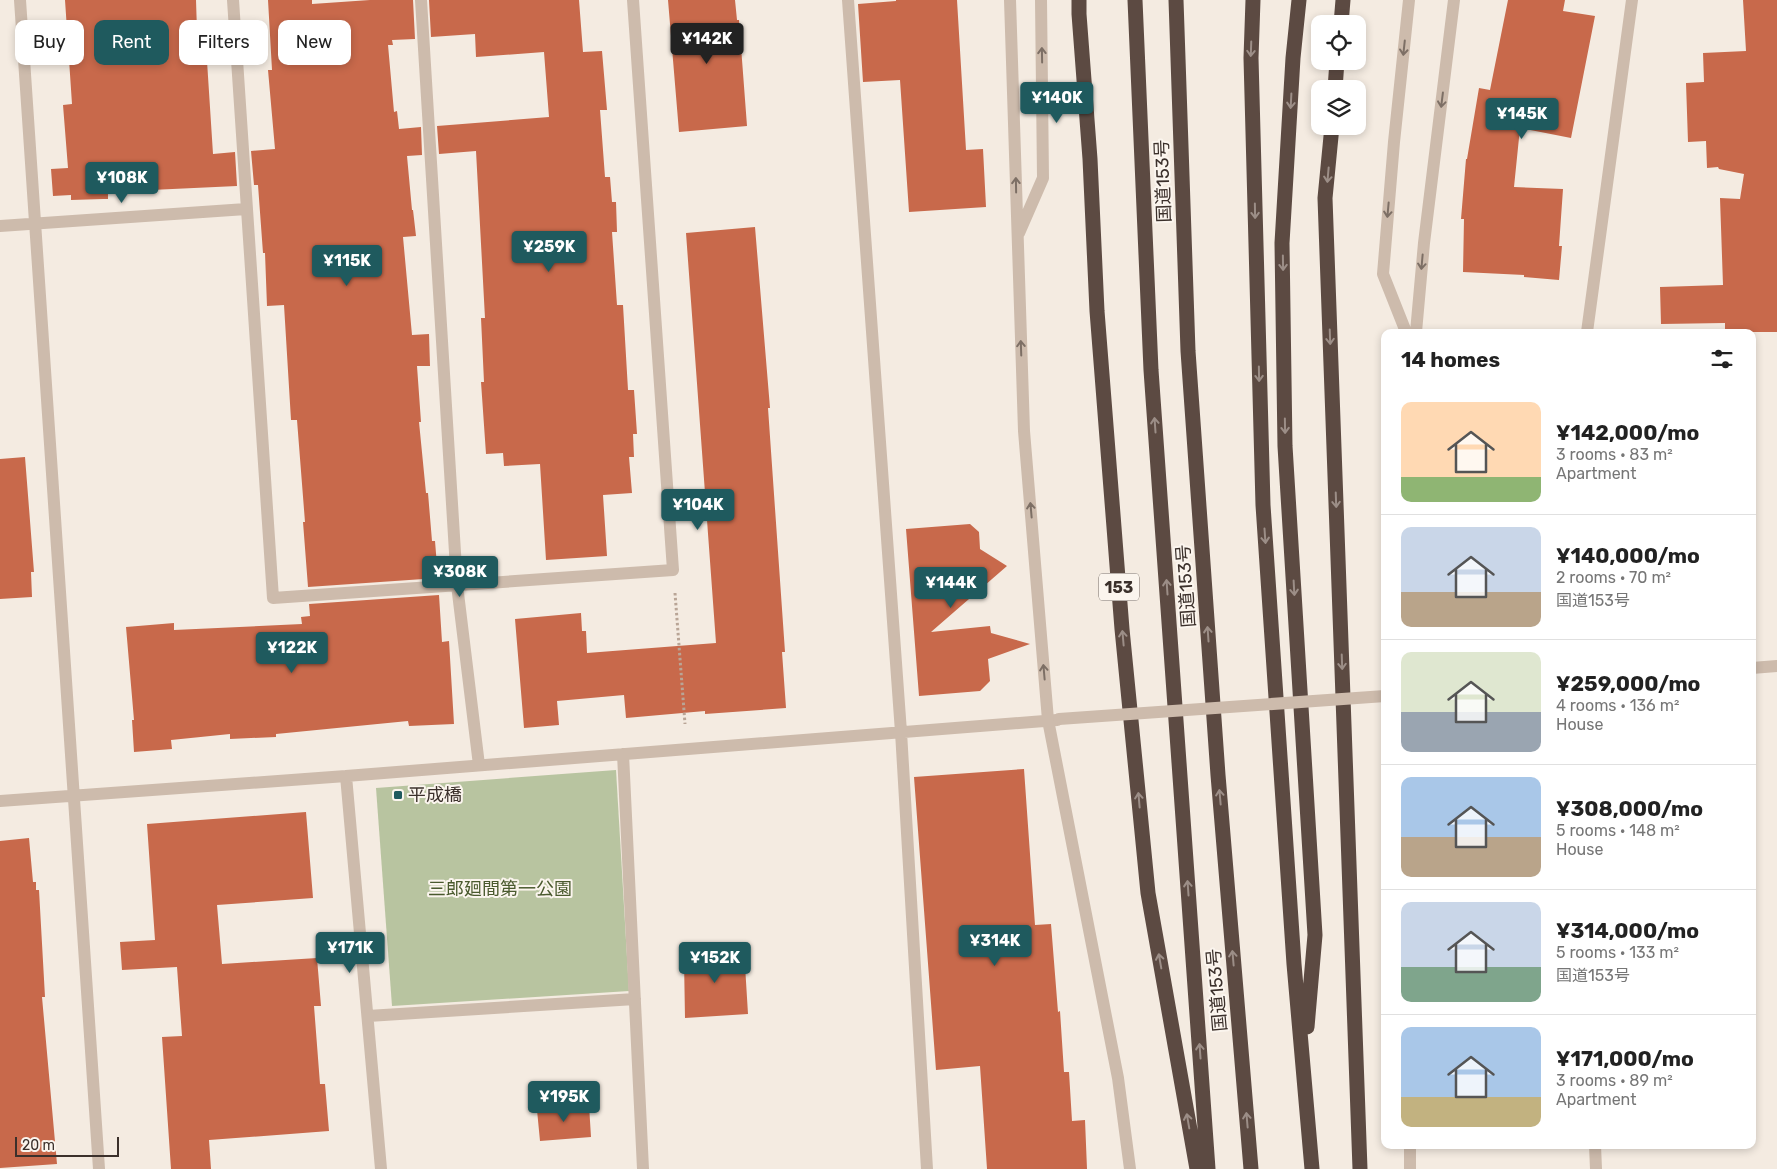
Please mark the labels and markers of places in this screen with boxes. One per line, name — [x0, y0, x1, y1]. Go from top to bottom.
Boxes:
pin: ¥142K — [672, 22, 742, 65]
pin: ¥140K — [1022, 82, 1092, 124]
pin: ¥145K — [1487, 98, 1557, 140]
pin: ¥108K — [87, 162, 157, 204]
pin: ¥259K — [514, 230, 584, 273]
pin: ¥115K — [312, 244, 382, 287]
pin: ¥104K — [663, 488, 733, 531]
pin: ¥308K — [425, 556, 495, 598]
pin: ¥144K — [916, 566, 986, 609]
pin: ¥122K — [257, 632, 327, 674]
place label: 平成橋 — [408, 784, 462, 806]
marker: 平成橋 — [392, 789, 404, 801]
pin: ¥314K — [960, 924, 1030, 967]
pin: ¥171K — [315, 932, 385, 974]
pin: ¥152K — [680, 942, 750, 984]
pin: ¥195K — [529, 1080, 599, 1123]

